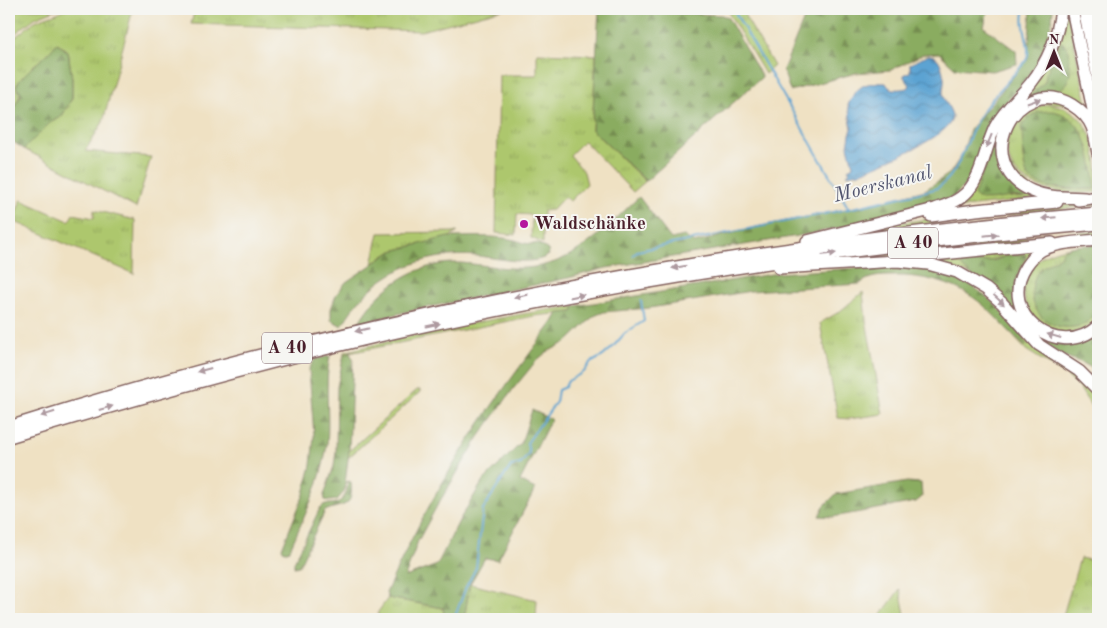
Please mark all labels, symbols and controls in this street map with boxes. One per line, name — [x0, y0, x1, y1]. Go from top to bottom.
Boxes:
north arrow — [1030, 28, 1080, 78]
text: N — [1049, 33, 1060, 47]
one-way arrow — [1027, 97, 1042, 105]
one-way arrow — [985, 134, 993, 148]
water label: Moerskanal — [831, 163, 935, 207]
one-way arrow — [1041, 214, 1057, 222]
place label: Waldschänke — [534, 215, 646, 234]
marker: Waldschänke — [518, 218, 530, 230]
road number: A 40 — [888, 228, 938, 258]
one-way arrow — [983, 231, 999, 239]
one-way arrow — [822, 250, 838, 258]
one-way arrow — [671, 263, 687, 271]
one-way arrow — [512, 292, 528, 300]
one-way arrow — [570, 292, 585, 300]
one-way arrow — [992, 294, 1004, 306]
one-way arrow — [425, 321, 440, 329]
one-way arrow — [354, 326, 369, 334]
road number: A 40 — [262, 332, 312, 363]
one-way arrow — [1046, 332, 1061, 340]
one-way arrow — [197, 366, 212, 374]
one-way arrow — [98, 404, 113, 412]
one-way arrow — [40, 411, 55, 419]

